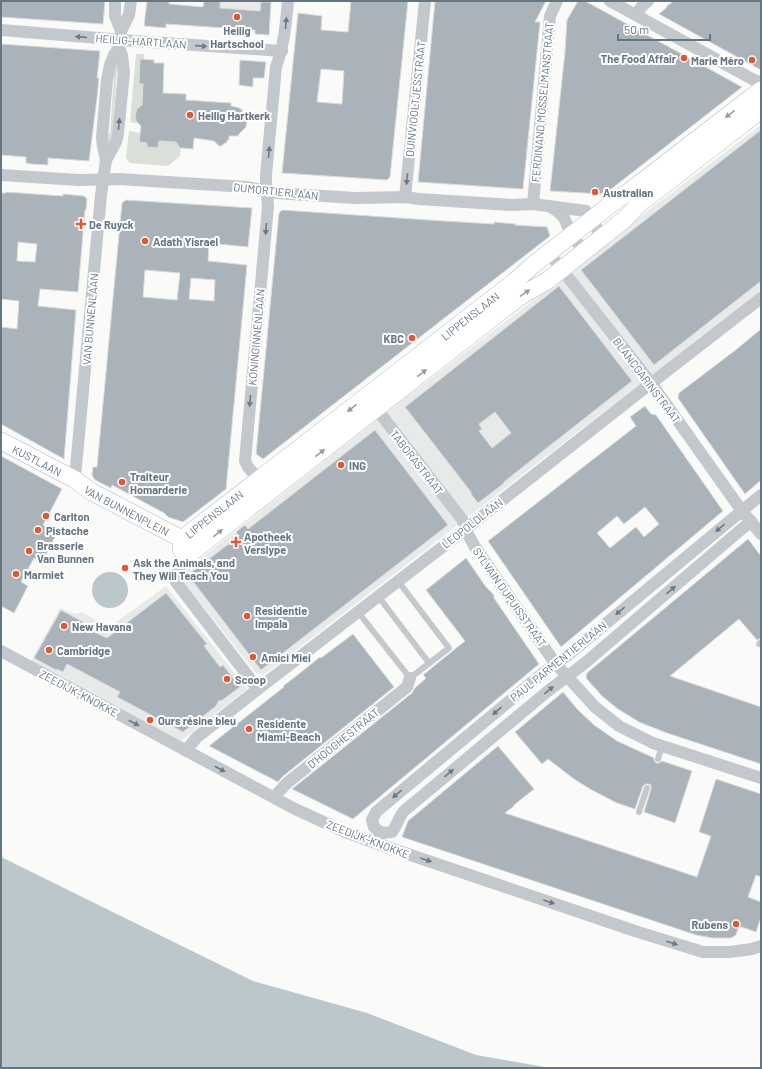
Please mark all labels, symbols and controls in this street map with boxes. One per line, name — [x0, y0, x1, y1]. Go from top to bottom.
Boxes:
marker: Heilig Hartschool — [232, 12, 242, 22]
scale bar — [618, 16, 710, 42]
one-way arrow — [283, 17, 290, 29]
street label: FERDINAND MOSSELMANSTRAAT — [529, 21, 555, 183]
text: 50 m — [624, 22, 649, 36]
place label: Heilig Hartschool — [210, 24, 264, 50]
street label: HEILIG-HARTLAAN — [95, 31, 187, 51]
one-way arrow — [75, 34, 87, 40]
street label: DUINVIOOLTJESSTRAAT — [402, 40, 428, 158]
one-way arrow — [195, 42, 207, 49]
place label: The Food Affair — [601, 52, 677, 65]
marker: The Food Affair — [679, 53, 689, 63]
place label: Marie Méro — [691, 54, 744, 67]
marker: Marie Méro — [747, 55, 757, 65]
place label: Heilig Hartkerk — [198, 109, 270, 122]
one-way arrow — [725, 109, 736, 118]
marker: Heilig Hartkerk — [185, 110, 195, 120]
one-way arrow — [116, 118, 122, 130]
one-way arrow — [265, 146, 272, 158]
one-way arrow — [404, 173, 410, 185]
street label: DUMORTIERLAAN — [233, 180, 319, 202]
place label: Australian — [603, 186, 653, 199]
marker: Australian — [590, 187, 600, 197]
place label: De Ruyck — [89, 218, 134, 231]
marker: De Ruyck — [76, 219, 86, 229]
one-way arrow — [262, 223, 269, 235]
place label: Adath Yisrael — [153, 235, 219, 248]
marker: Adath Yisrael — [140, 236, 150, 246]
street label: VAN BUNNENLAAN — [80, 273, 100, 365]
street label: KONINGINNENLAAN — [245, 288, 267, 386]
street label: LIPPENSLAAN — [438, 289, 502, 343]
one-way arrow — [520, 289, 531, 297]
place label: KBC — [384, 332, 404, 345]
marker: KBC — [407, 333, 417, 343]
street label: BLANCGARINSTRAAT — [611, 335, 683, 425]
one-way arrow — [417, 368, 428, 377]
one-way arrow — [247, 394, 254, 407]
one-way arrow — [346, 404, 357, 413]
street label: TABORASTRAAT — [388, 427, 446, 497]
street label: KUSTLAAN — [10, 442, 64, 478]
one-way arrow — [314, 448, 325, 457]
place label: ING — [349, 459, 366, 472]
marker: ING — [336, 460, 346, 470]
place label: Traiteur Homarderie — [130, 470, 187, 496]
marker: Traiteur Homarderie — [117, 477, 127, 487]
street label: VAN BUNNENPLEIN — [82, 482, 172, 538]
street label: LIPPENSLAAN — [182, 487, 246, 541]
street label: LEOPOLDLAAN — [439, 495, 505, 551]
place label: Carlton — [54, 510, 90, 523]
marker: Carlton — [41, 511, 51, 521]
place label: Pistache — [46, 524, 89, 537]
one-way arrow — [714, 524, 725, 533]
marker: Pistache — [33, 525, 43, 535]
one-way arrow — [212, 529, 223, 537]
place label: Apotheek Verslype — [244, 530, 292, 556]
marker: Apotheek Verslype — [231, 537, 241, 547]
place label: Brasserie Van Bunnen — [37, 539, 94, 565]
street label: SYLVAIN DUPUISSTRAAT — [471, 545, 549, 649]
marker: Brasserie Van Bunnen — [24, 546, 34, 556]
place label: Ask the Animals, and They Will Teach You — [133, 556, 235, 582]
marker: Ask the Animals, and They Will Teach You — [120, 563, 130, 573]
place label: Marmiet — [24, 568, 64, 581]
marker: Marmiet — [11, 569, 21, 579]
one-way arrow — [666, 585, 676, 594]
place label: Residentie Impala — [255, 604, 307, 630]
one-way arrow — [615, 607, 625, 616]
marker: Residentie Impala — [242, 611, 252, 621]
street label: PAUL PARMENTIERLAAN — [507, 618, 609, 704]
place label: New Havana — [72, 620, 132, 633]
marker: New Havana — [59, 621, 69, 631]
place label: Cambridge — [57, 644, 110, 657]
marker: Cambridge — [44, 645, 54, 655]
place label: Amici Miei — [261, 651, 311, 664]
marker: Amici Miei — [248, 652, 258, 662]
street label: ZEEDIJK-KNOKKE — [37, 667, 121, 719]
place label: Scoop — [235, 673, 266, 686]
marker: Scoop — [222, 674, 232, 684]
one-way arrow — [544, 685, 555, 694]
street label: D'HOOGHESTRAAT — [305, 705, 381, 771]
one-way arrow — [492, 706, 503, 715]
place label: Ours résine bleu — [158, 714, 236, 727]
marker: Ours résine bleu — [145, 715, 155, 725]
place label: Residente Miami-Beach — [257, 717, 320, 743]
one-way arrow — [128, 719, 140, 726]
marker: Residente Miami-Beach — [244, 724, 254, 734]
one-way arrow — [214, 766, 226, 772]
one-way arrow — [444, 769, 455, 778]
one-way arrow — [392, 789, 403, 798]
street label: ZEEDIJK-KNOKKE — [325, 817, 411, 861]
one-way arrow — [420, 857, 432, 863]
one-way arrow — [543, 899, 555, 905]
place label: Rubens — [692, 918, 728, 931]
marker: Rubens — [731, 919, 741, 929]
one-way arrow — [667, 940, 679, 946]

